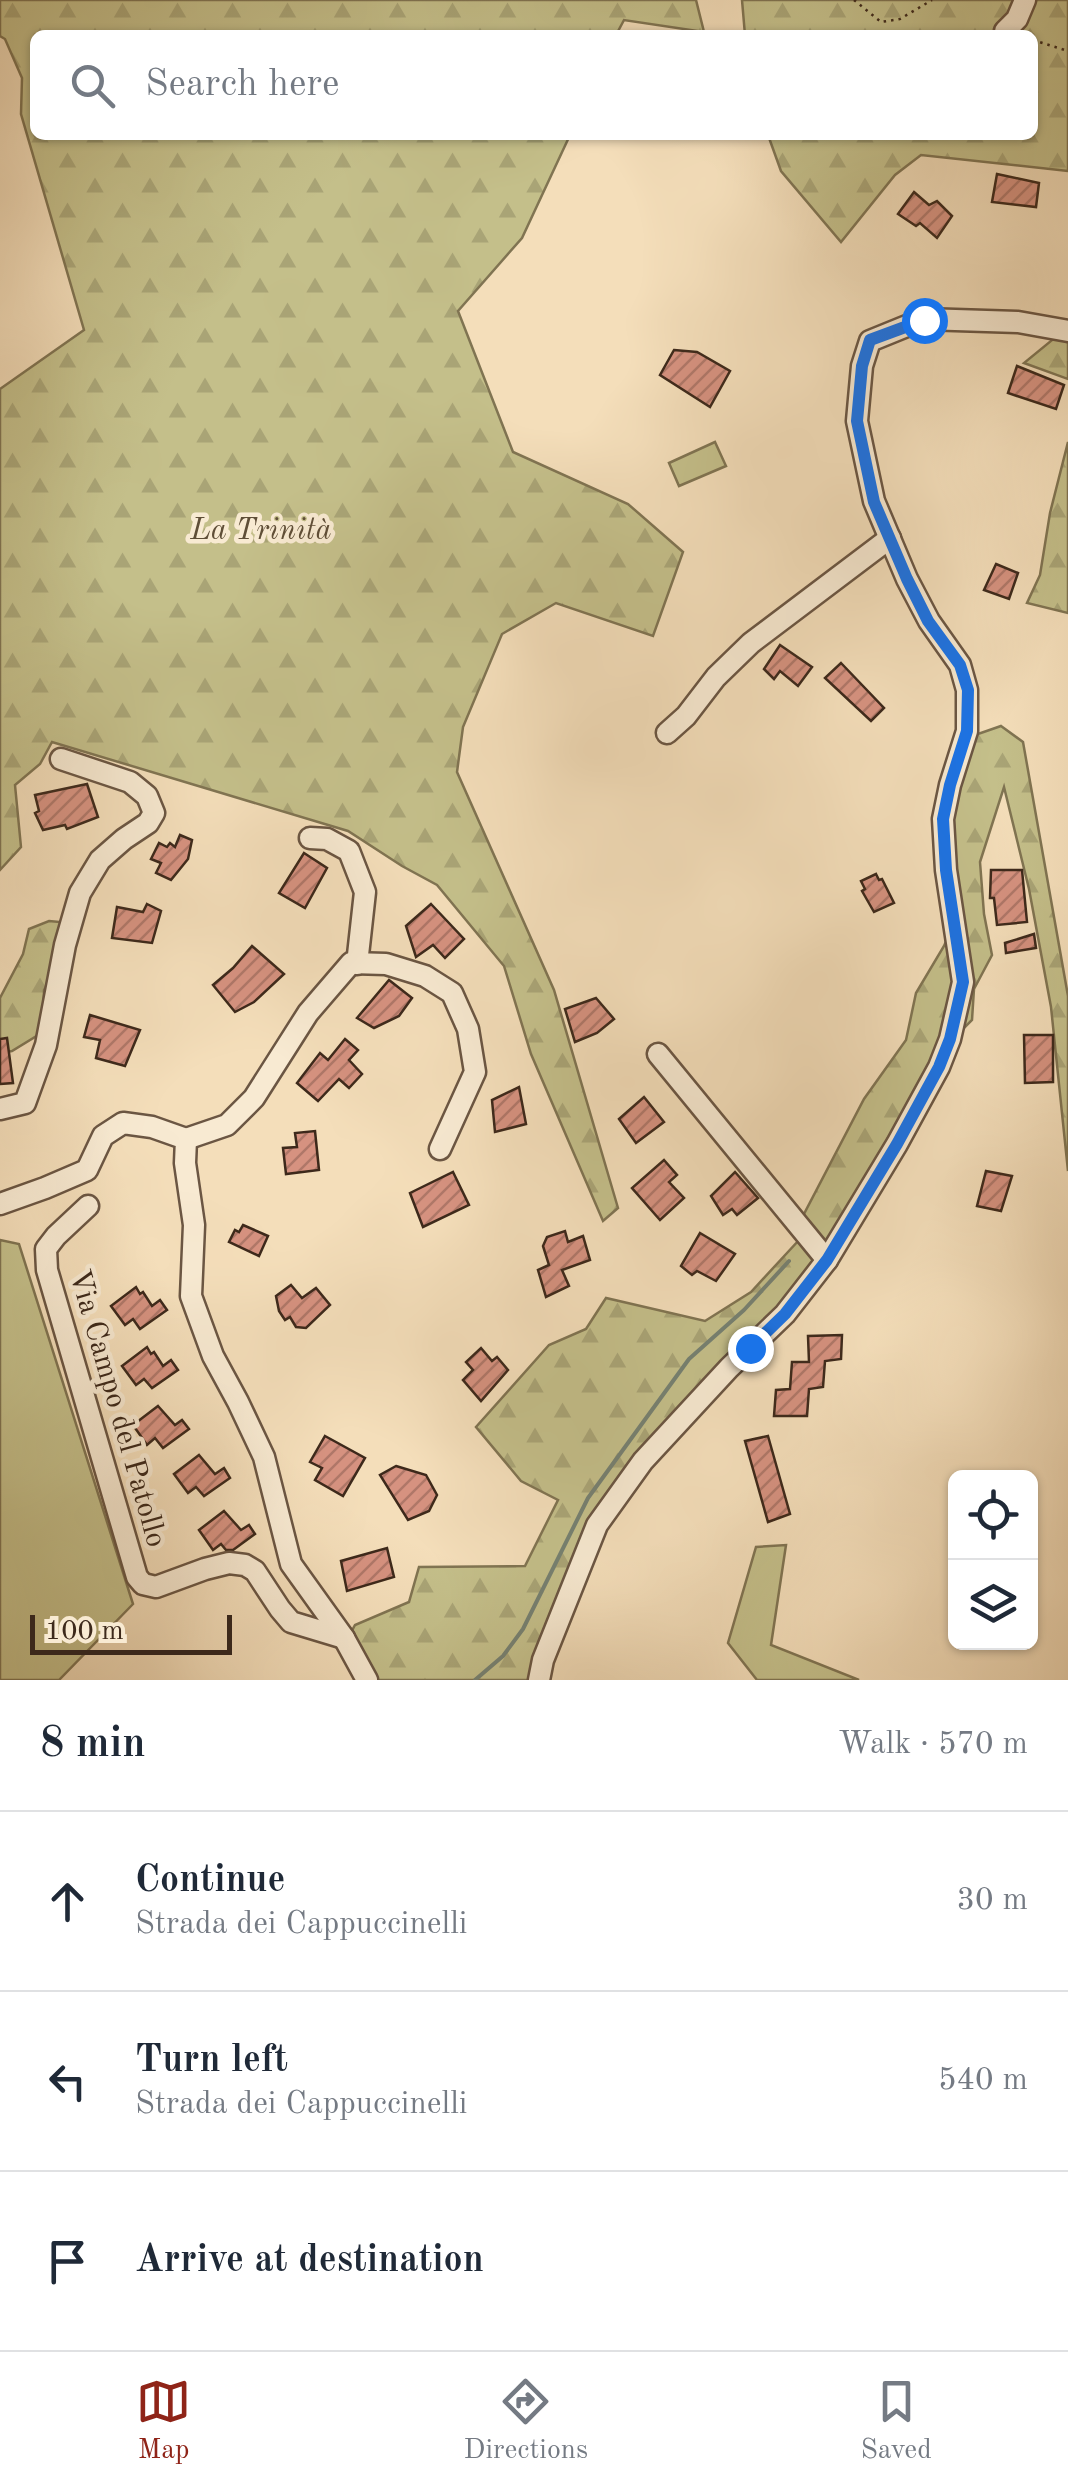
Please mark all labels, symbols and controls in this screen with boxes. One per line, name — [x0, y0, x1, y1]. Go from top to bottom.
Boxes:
search box — [30, 30, 1038, 140]
icon: search — [65, 58, 120, 113]
text: Search here — [145, 66, 340, 104]
route start — [902, 298, 948, 344]
park label: La Trinità — [189, 516, 332, 546]
street label: Via Campo del Patollo — [63, 1266, 171, 1551]
route end — [728, 1326, 774, 1372]
map controls — [948, 1470, 1038, 1650]
button: locate — [948, 1470, 1038, 1560]
button: layers — [948, 1560, 1038, 1650]
scale bar — [30, 1610, 232, 1654]
text: 100 m — [45, 1618, 124, 1646]
text: 8 min — [40, 1724, 146, 1766]
text: Walk · 570 m — [838, 1729, 1028, 1761]
text: Continue — [135, 1862, 285, 1900]
icon: ahead — [40, 1874, 95, 1929]
text: 30 m — [957, 1885, 1028, 1917]
text: Strada dei Cappuccinelli — [135, 1909, 467, 1941]
text: Turn left — [135, 2042, 288, 2080]
icon: left — [40, 2054, 95, 2109]
text: 540 m — [938, 2065, 1028, 2097]
text: Strada dei Cappuccinelli — [135, 2089, 467, 2121]
icon: arrive — [40, 2234, 95, 2289]
text: Arrive at destination — [135, 2242, 484, 2280]
tab: Map — [136, 2374, 191, 2469]
tab: Directions — [464, 2374, 588, 2469]
tab: Saved — [860, 2374, 932, 2469]

